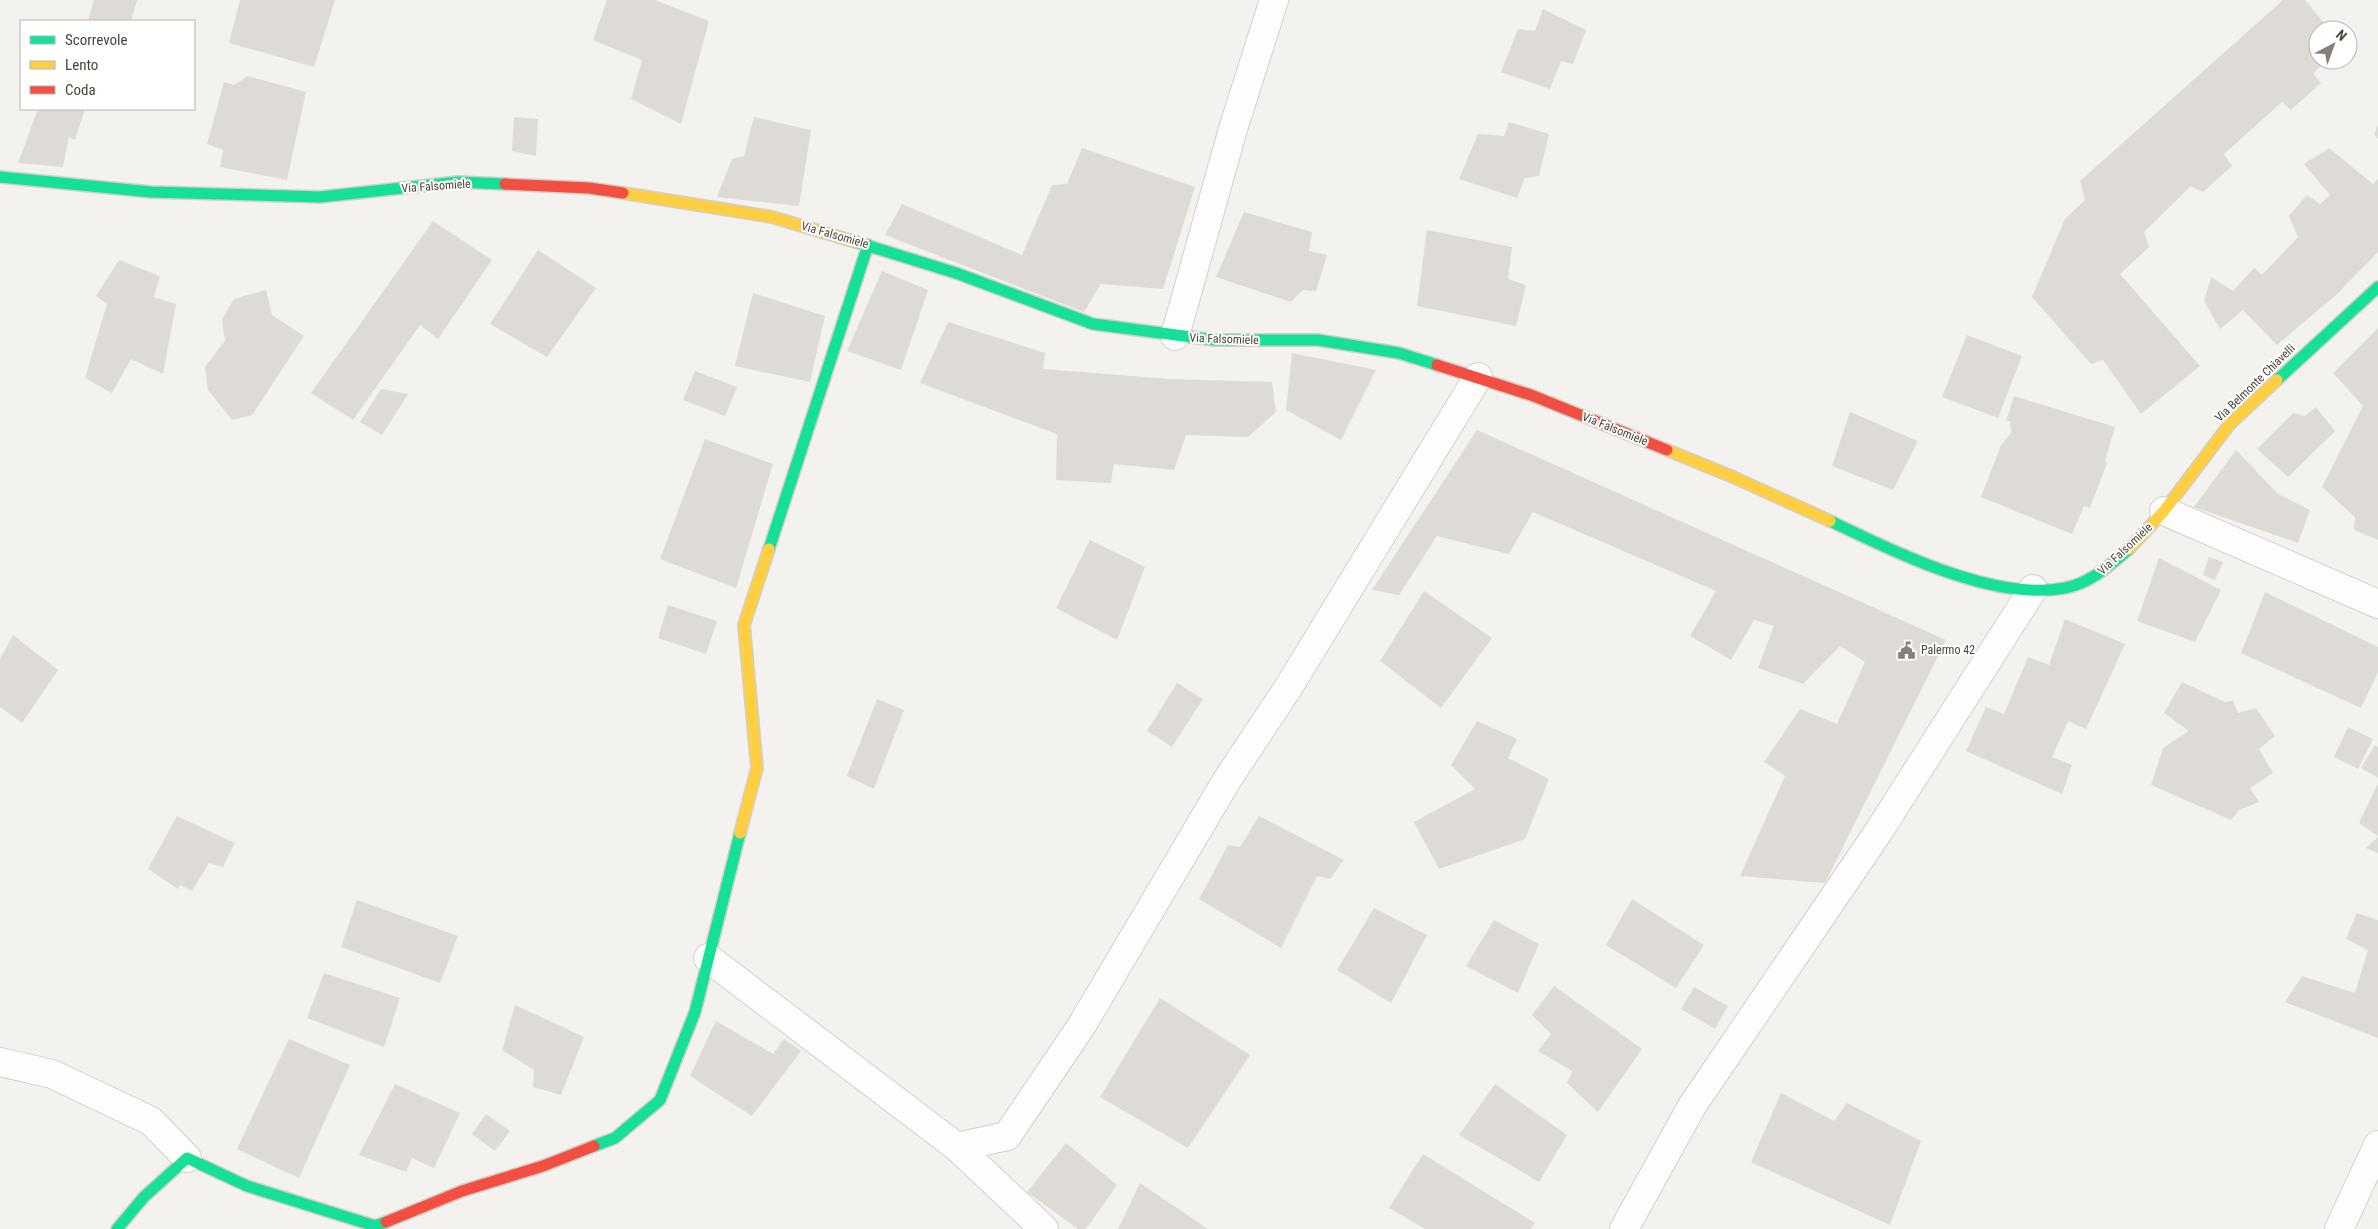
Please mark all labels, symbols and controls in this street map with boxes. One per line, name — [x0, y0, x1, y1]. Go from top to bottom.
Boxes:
legend — [20, 20, 195, 110]
north arrow — [2308, 20, 2358, 70]
text: N — [2333, 26, 2350, 44]
text: Scorrevole — [65, 31, 127, 49]
text: Lento — [65, 56, 98, 74]
text: Coda — [65, 81, 96, 99]
street label: Via Falsomiele — [401, 177, 471, 195]
street label: Via Falsomiele — [800, 219, 871, 251]
street label: Via Falsomiele — [1189, 331, 1259, 347]
street label: Via Belmonte Chiavelli — [2212, 341, 2298, 425]
street label: Via Falsomiele — [1580, 410, 1650, 449]
street label: Via Falsomiele — [2095, 520, 2155, 578]
public building icon: Palermo 42 — [1897, 640, 1917, 660]
place label: Palermo 42 — [1921, 643, 1975, 657]

